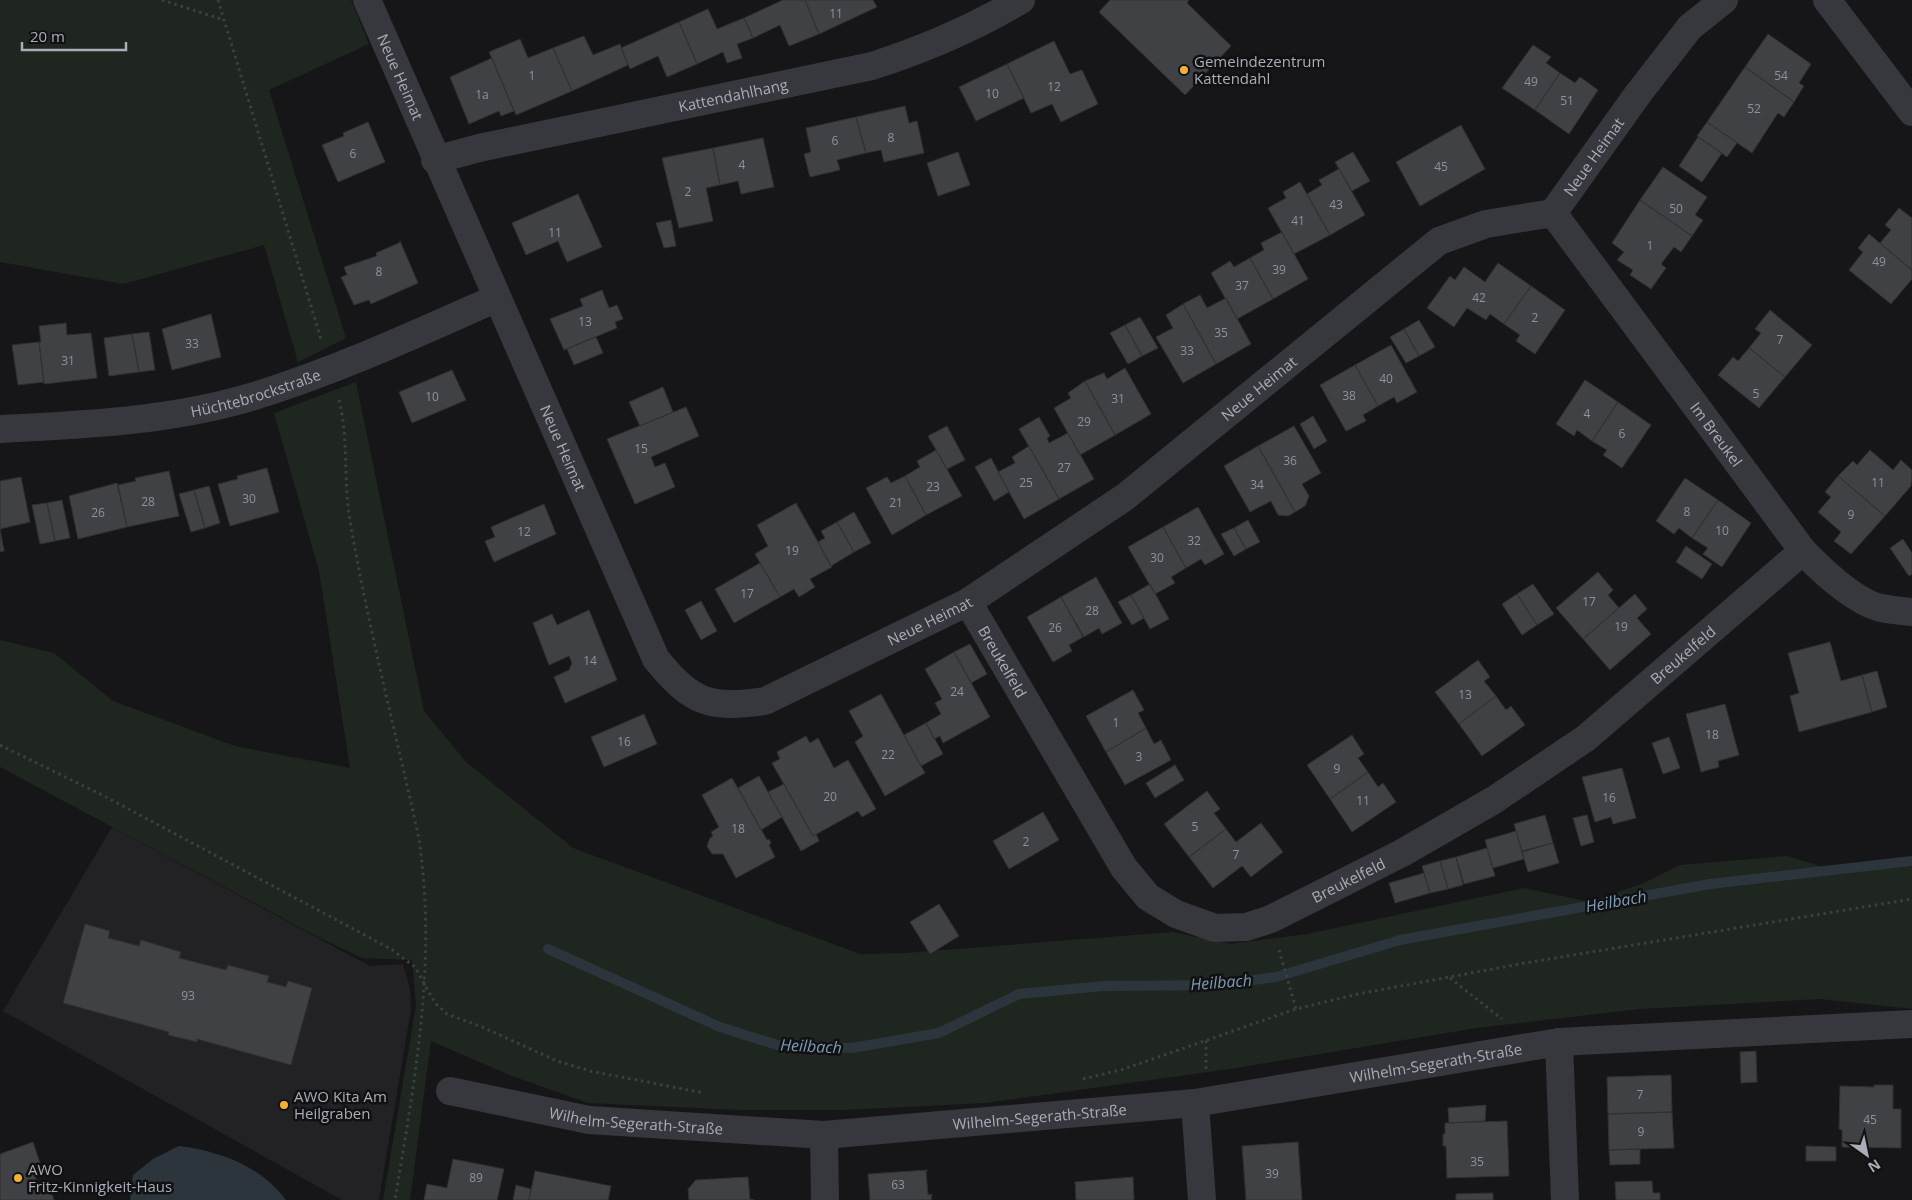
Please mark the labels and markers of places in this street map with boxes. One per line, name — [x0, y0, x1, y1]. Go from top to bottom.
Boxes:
place label: Gemeindezentrum Kattendahl — [1194, 51, 1325, 88]
marker: Gemeindezentrum Kattendahl — [1178, 64, 1190, 76]
place label: AWO Kita Am Heilgraben — [294, 1086, 387, 1123]
marker: AWO Kita Am Heilgraben — [278, 1099, 290, 1111]
place label: AWO Fritz-Kinnigkeit-Haus — [28, 1159, 172, 1196]
marker: AWO Fritz-Kinnigkeit-Haus — [12, 1172, 24, 1184]

